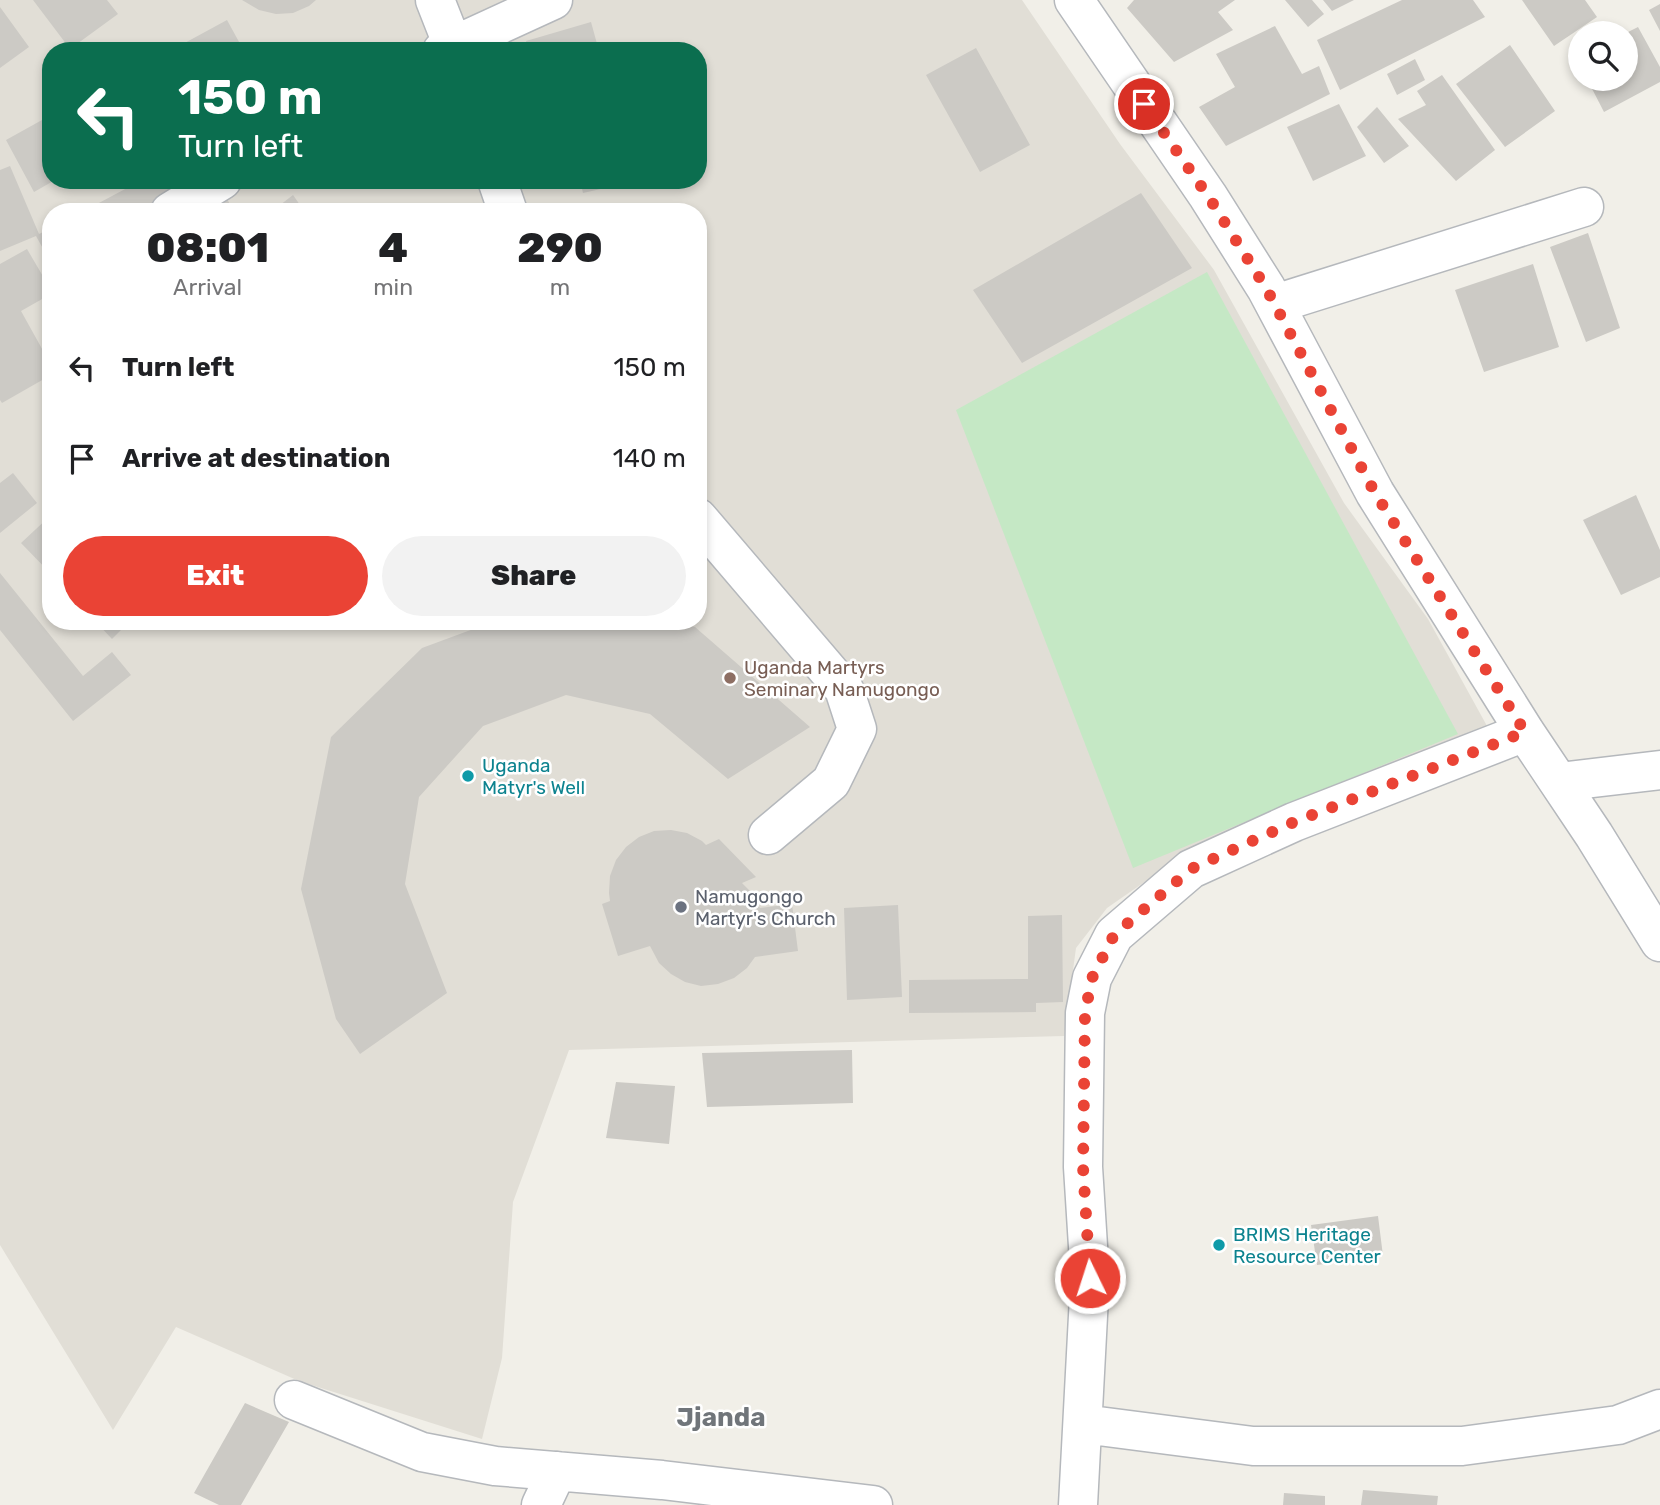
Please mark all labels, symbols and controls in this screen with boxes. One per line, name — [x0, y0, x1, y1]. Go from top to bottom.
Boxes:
map controls — [1568, 21, 1638, 91]
button: search — [1568, 21, 1638, 91]
text: 150 m — [178, 68, 323, 126]
icon: left — [63, 70, 154, 161]
pin — [1114, 74, 1174, 134]
icon: arrive — [1125, 85, 1163, 123]
text: Turn left — [178, 127, 303, 165]
text: 08:01 — [146, 223, 269, 273]
text: 4 — [378, 223, 408, 273]
text: 290 — [517, 223, 603, 273]
text: Arrival — [173, 273, 242, 301]
text: min — [373, 273, 413, 301]
text: m — [550, 273, 570, 301]
icon: left — [63, 349, 101, 387]
text: Turn left — [122, 352, 234, 383]
text: 150 m — [613, 352, 686, 383]
icon: arrive — [63, 440, 101, 478]
text: Arrive at destination — [122, 443, 390, 474]
text: 140 m — [613, 443, 686, 474]
button: Exit — [63, 536, 368, 616]
button: Share — [382, 536, 686, 616]
place label: Uganda Martyrs Seminary Namugongo — [744, 656, 940, 701]
marker: Uganda Martyrs Seminary Namugongo — [722, 670, 738, 686]
place label: Uganda Matyr's Well — [482, 754, 585, 799]
marker: Uganda Matyr's Well — [460, 768, 476, 784]
place label: Namugongo Martyr's Church — [695, 885, 836, 930]
marker: Namugongo Martyr's Church — [673, 899, 689, 915]
place label: BRIMS Heritage Resource Center — [1233, 1223, 1382, 1268]
marker: BRIMS Heritage Resource Center — [1211, 1237, 1227, 1253]
position arrow — [1053, 1241, 1127, 1315]
district label: Jjanda — [676, 1402, 766, 1433]

